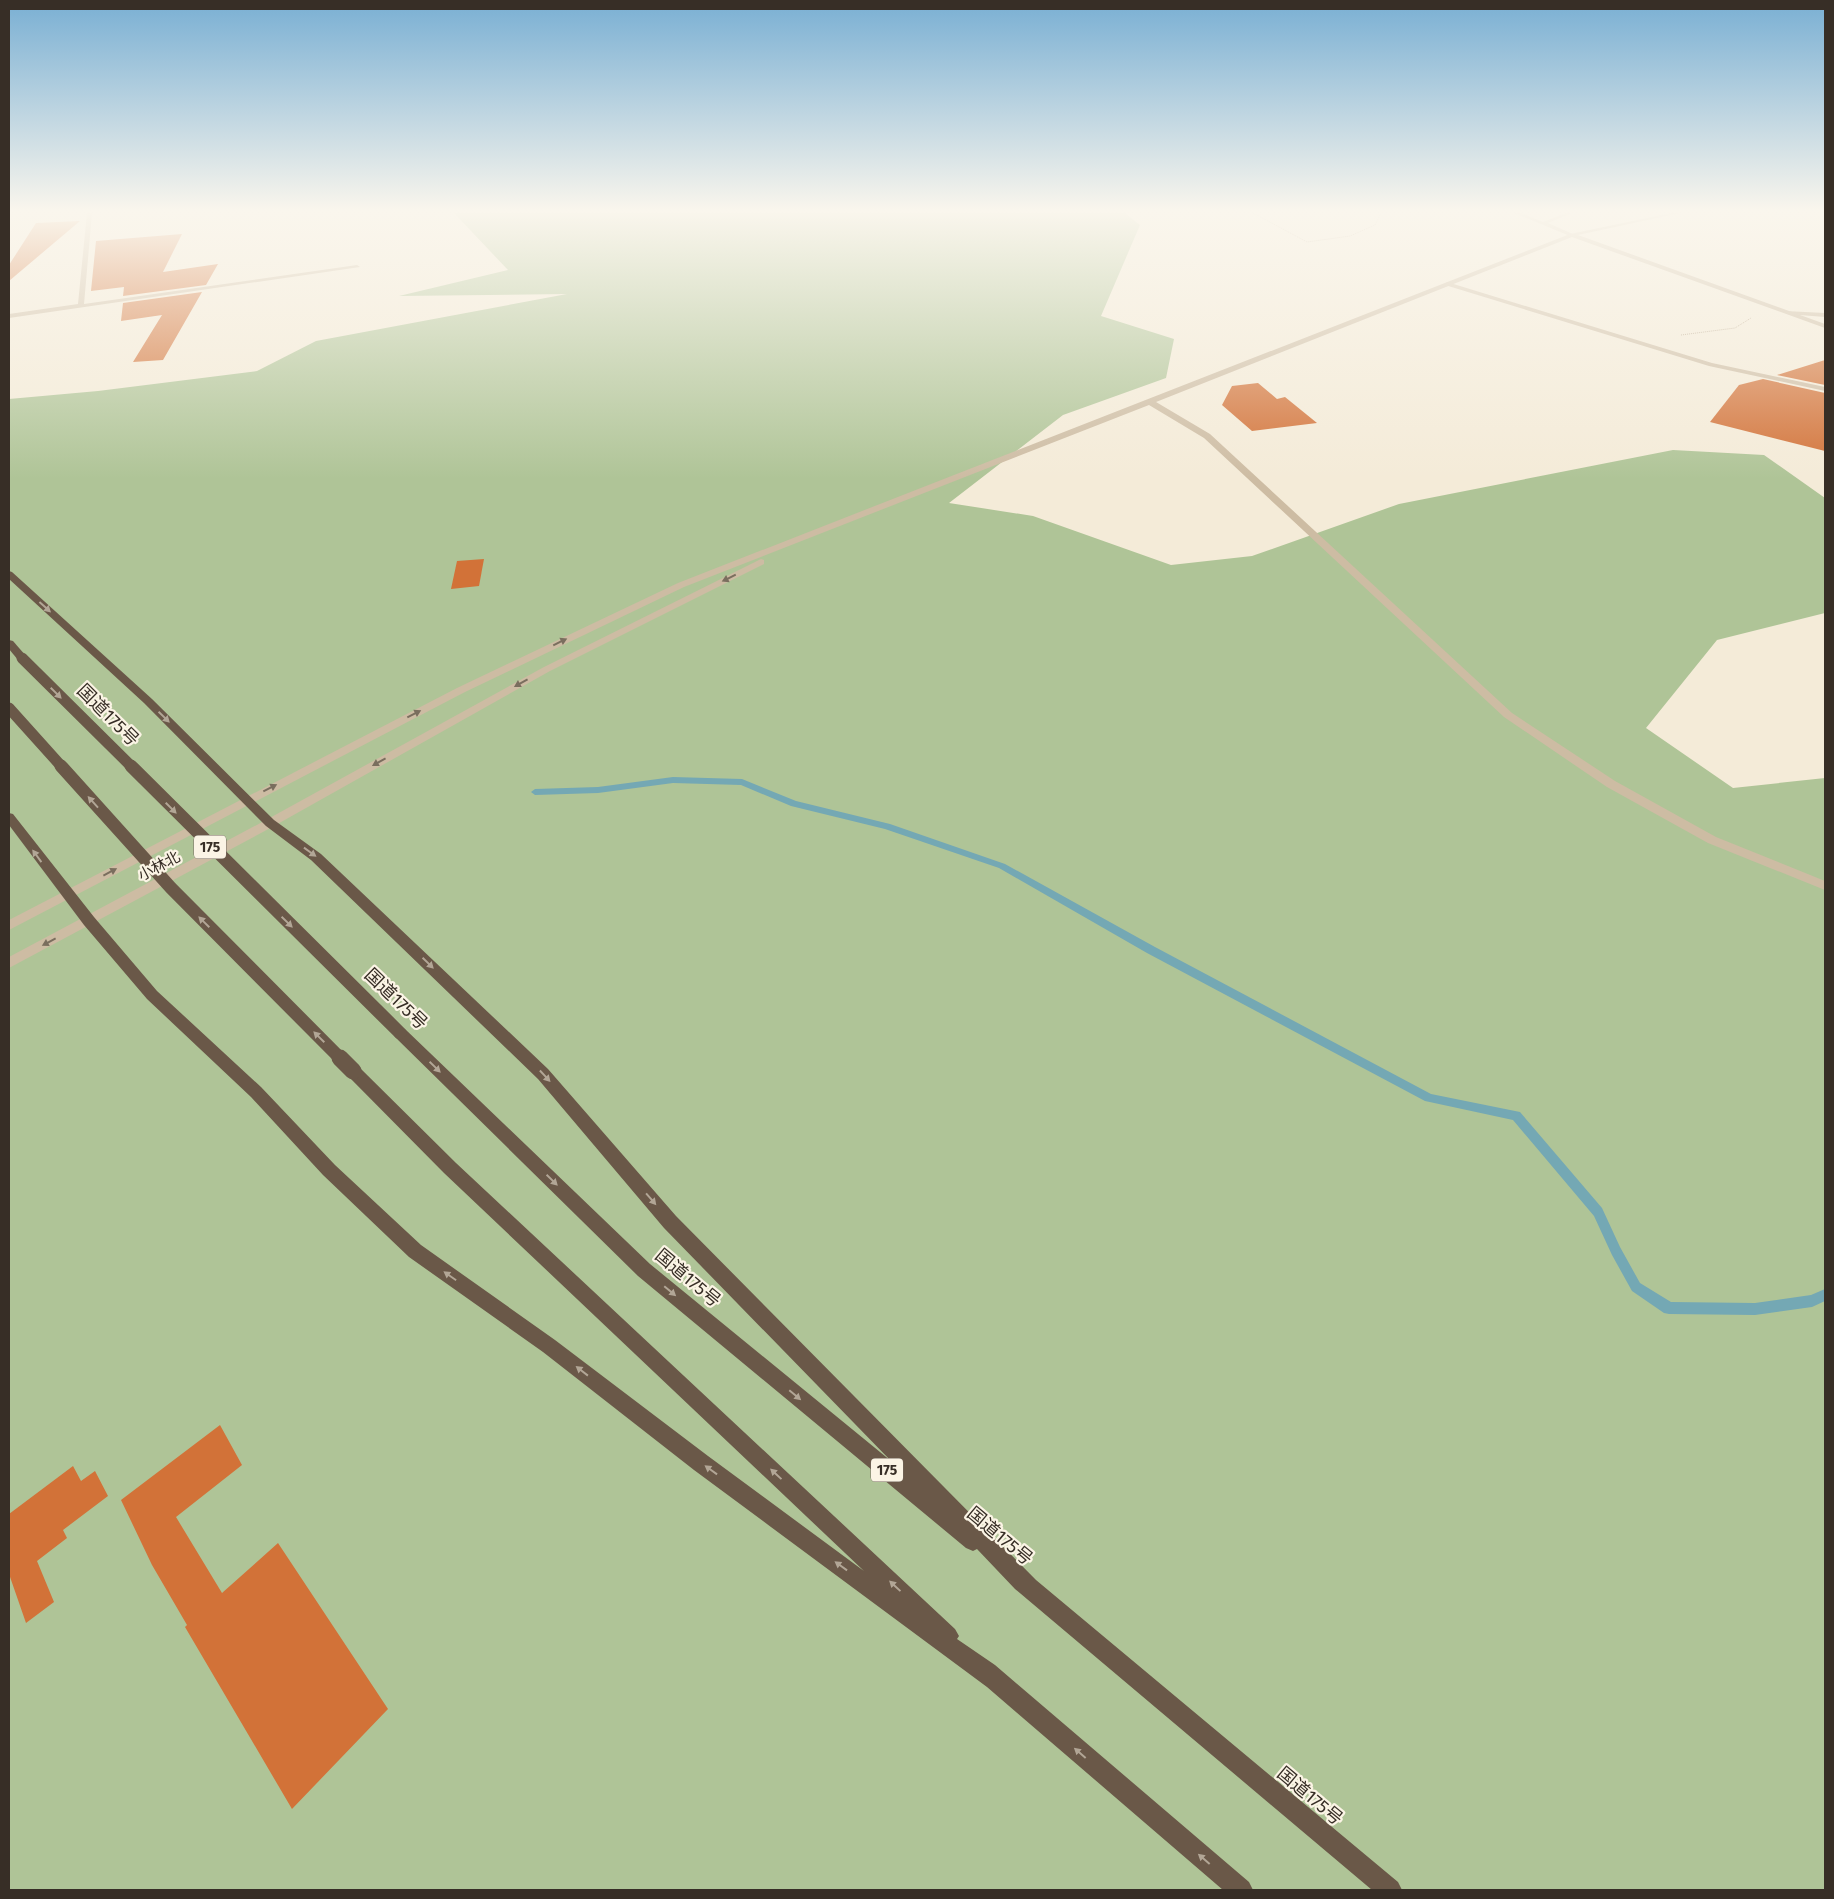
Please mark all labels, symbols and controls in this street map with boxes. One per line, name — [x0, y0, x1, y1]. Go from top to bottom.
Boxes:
one-way arrow — [721, 574, 736, 582]
one-way arrow — [38, 601, 51, 612]
one-way arrow — [553, 638, 567, 646]
street label: 国道175号 — [72, 679, 144, 751]
one-way arrow — [514, 679, 529, 687]
one-way arrow — [50, 687, 62, 699]
one-way arrow — [407, 710, 421, 718]
one-way arrow — [158, 711, 170, 723]
one-way arrow — [372, 758, 387, 766]
one-way arrow — [262, 784, 277, 792]
one-way arrow — [88, 796, 99, 809]
one-way arrow — [165, 802, 177, 814]
road number: 175 — [194, 836, 226, 859]
street label: 小林北 — [135, 847, 183, 885]
one-way arrow — [303, 847, 317, 857]
one-way arrow — [32, 850, 43, 863]
one-way arrow — [103, 868, 118, 876]
one-way arrow — [198, 916, 210, 928]
one-way arrow — [280, 916, 292, 928]
one-way arrow — [41, 938, 56, 946]
one-way arrow — [421, 957, 433, 969]
street label: 国道175号 — [360, 964, 432, 1034]
one-way arrow — [313, 1031, 325, 1043]
one-way arrow — [429, 1061, 441, 1073]
one-way arrow — [539, 1069, 551, 1081]
one-way arrow — [545, 1174, 557, 1186]
one-way arrow — [645, 1193, 656, 1206]
street label: 国道175号 — [651, 1244, 725, 1312]
one-way arrow — [443, 1271, 457, 1281]
one-way arrow — [663, 1286, 676, 1297]
one-way arrow — [576, 1365, 589, 1376]
one-way arrow — [788, 1389, 801, 1400]
road number: 175 — [871, 1458, 903, 1482]
one-way arrow — [704, 1465, 717, 1475]
one-way arrow — [771, 1468, 783, 1480]
street label: 国道175号 — [963, 1502, 1037, 1570]
one-way arrow — [835, 1561, 848, 1572]
one-way arrow — [889, 1580, 901, 1592]
one-way arrow — [1075, 1747, 1087, 1759]
street label: 国道175号 — [1273, 1762, 1347, 1830]
one-way arrow — [1197, 1853, 1210, 1864]

